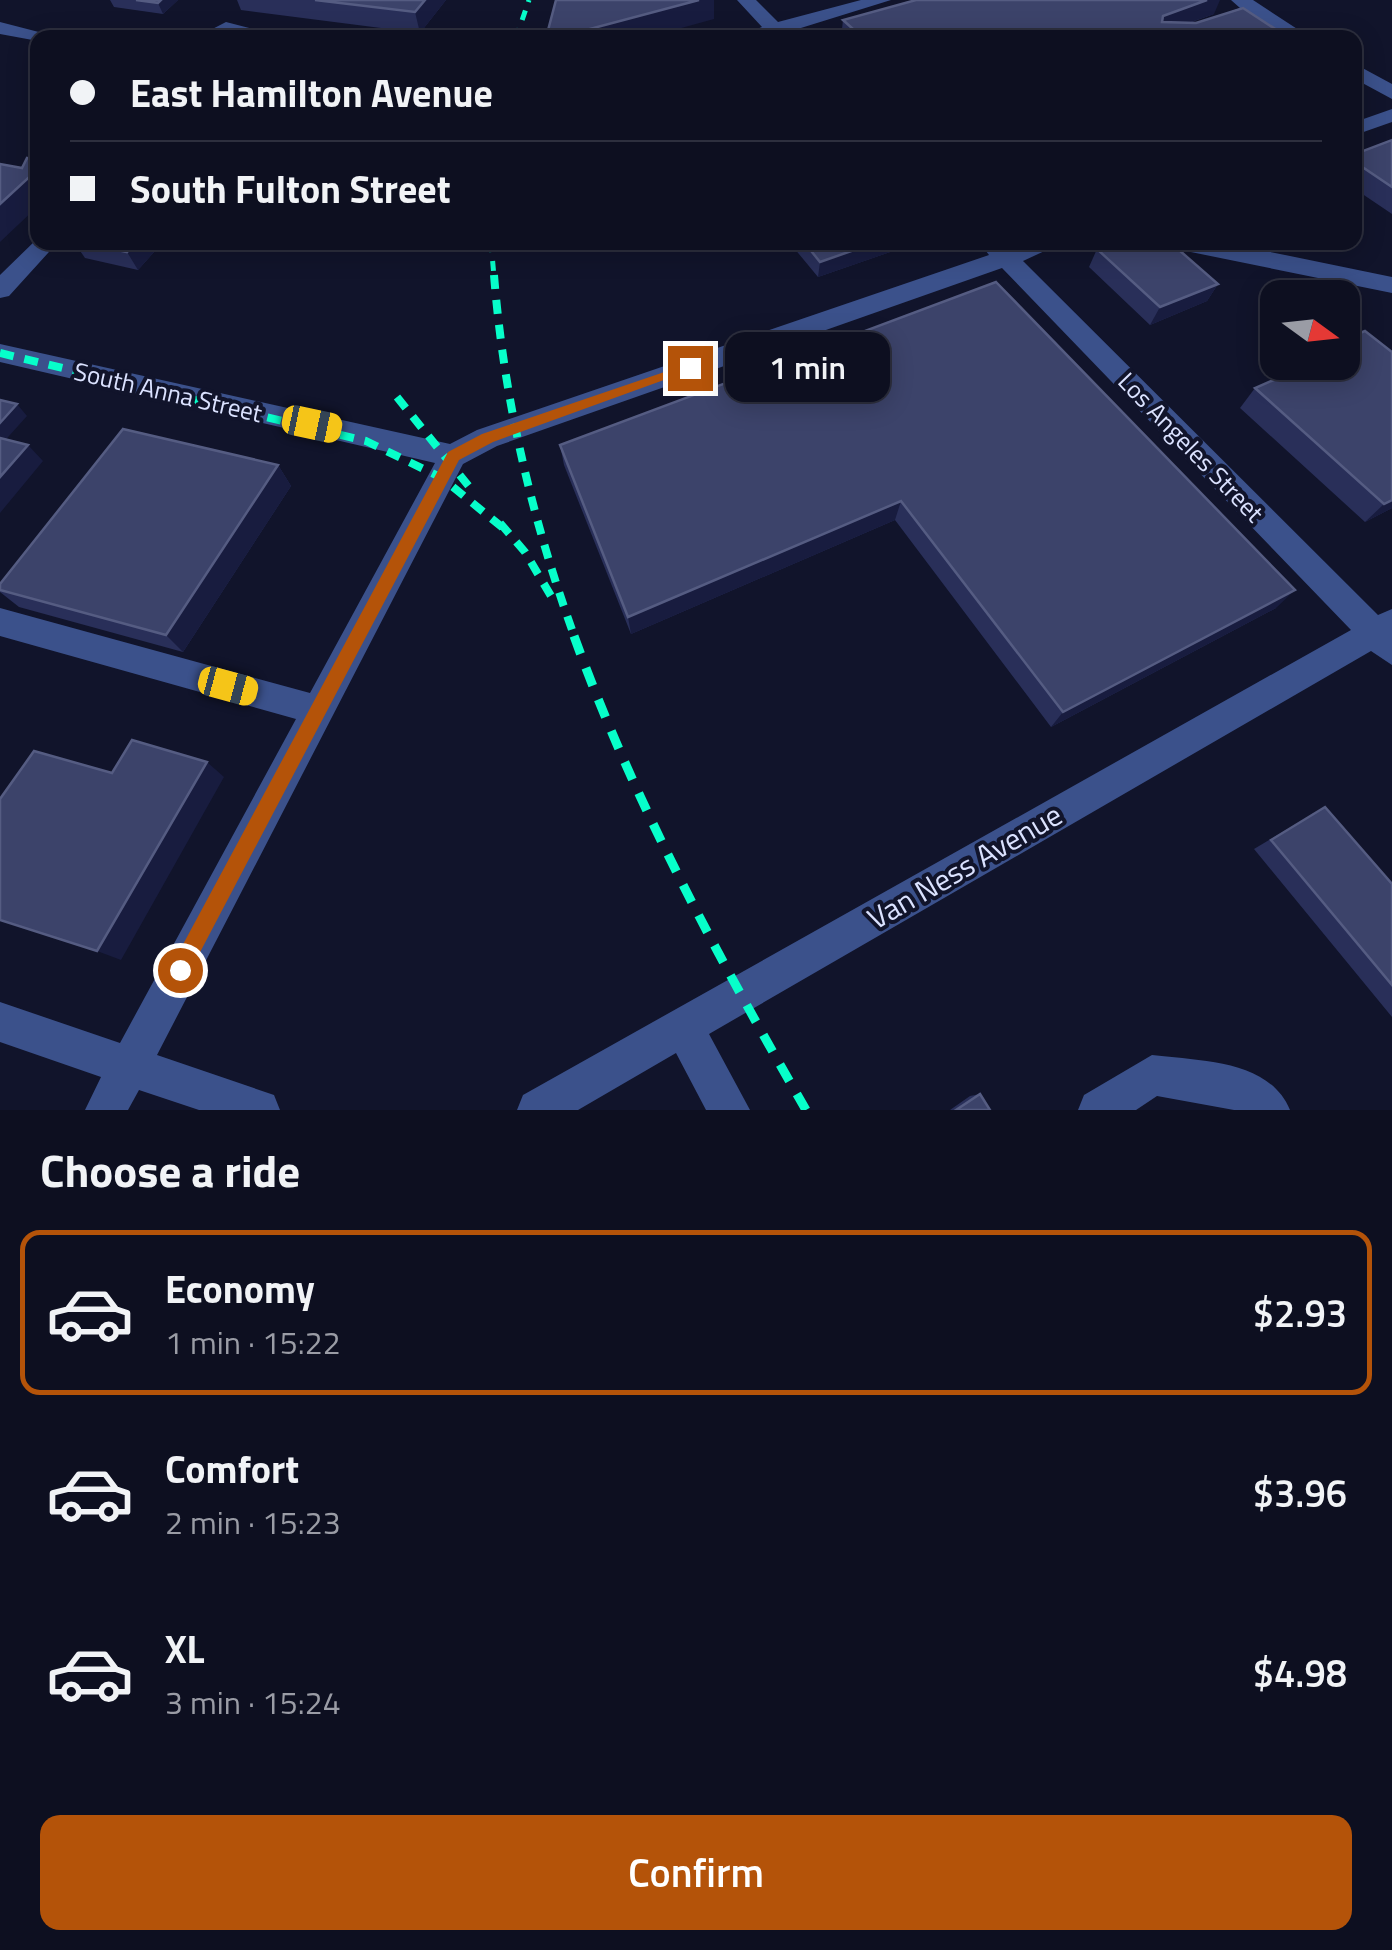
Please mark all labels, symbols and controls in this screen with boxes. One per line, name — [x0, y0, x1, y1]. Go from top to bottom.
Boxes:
text: East Hamilton Avenue — [130, 64, 493, 122]
text: South Fulton Street — [130, 160, 451, 218]
north arrow — [1260, 280, 1360, 380]
map controls — [1260, 280, 1360, 380]
callout: 1 min — [725, 333, 890, 403]
text: 1 min — [769, 343, 846, 391]
route end — [668, 346, 713, 391]
street label: South Anna Street — [70, 352, 266, 432]
street label: Los Angeles Street — [1109, 363, 1273, 531]
car — [280, 403, 344, 445]
car — [195, 664, 261, 708]
street label: Van Ness Avenue — [859, 792, 1070, 941]
route start — [158, 948, 203, 993]
text: Choose a ride — [40, 1136, 300, 1204]
text: Economy — [165, 1260, 315, 1318]
icon: car — [45, 1268, 135, 1358]
text: $2.93 — [1253, 1284, 1347, 1342]
text: 1 min · 15:22 — [165, 1318, 341, 1366]
text: Comfort — [165, 1440, 299, 1498]
icon: car — [45, 1448, 135, 1538]
text: $3.96 — [1253, 1464, 1347, 1522]
text: 2 min · 15:23 — [165, 1498, 341, 1546]
text: XL — [165, 1620, 205, 1678]
icon: car — [45, 1628, 135, 1718]
text: $4.98 — [1253, 1644, 1347, 1702]
text: 3 min · 15:24 — [165, 1678, 341, 1726]
button: Confirm — [40, 1815, 1352, 1930]

